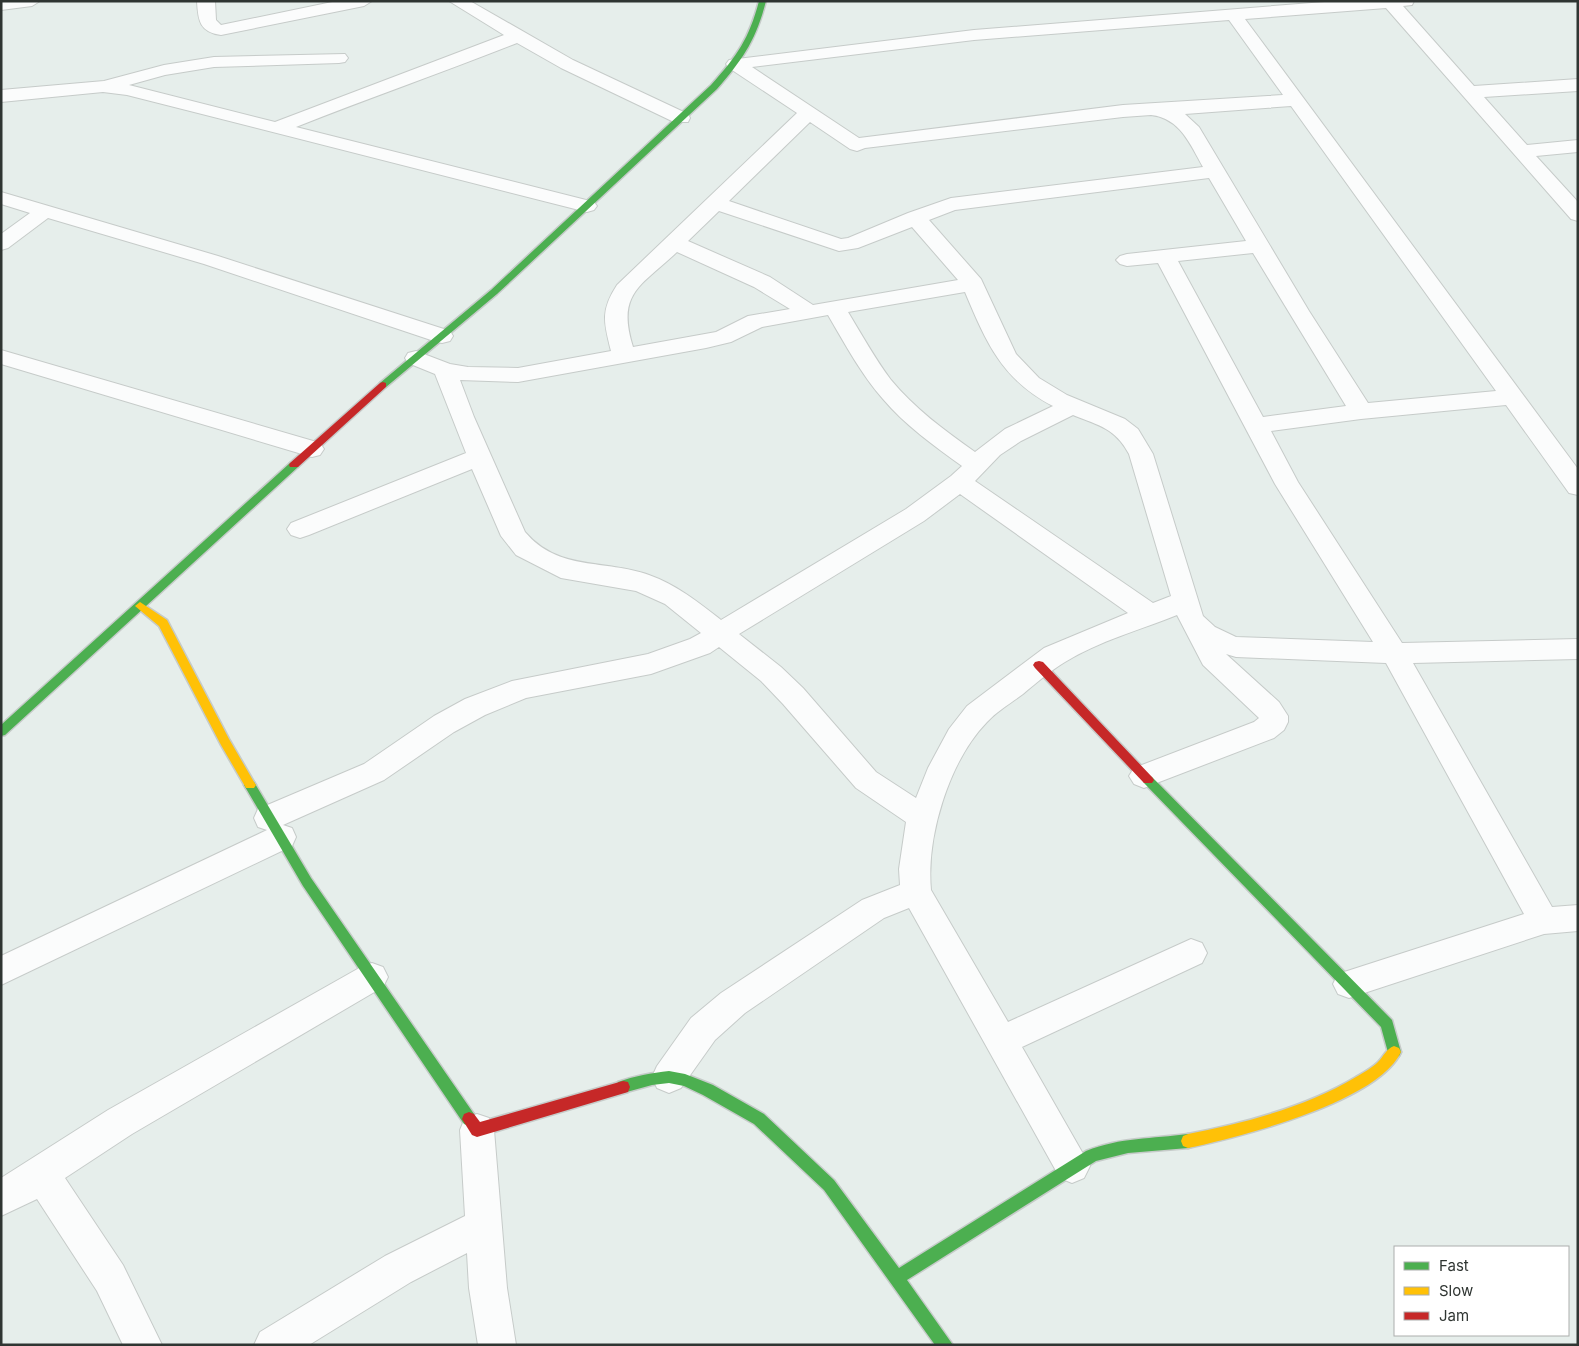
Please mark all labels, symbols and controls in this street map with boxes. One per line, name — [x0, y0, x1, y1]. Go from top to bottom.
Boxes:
legend — [1394, 1246, 1569, 1336]
text: Fast — [1439, 1256, 1469, 1275]
text: Slow — [1439, 1281, 1473, 1300]
text: Jam — [1439, 1306, 1469, 1325]

